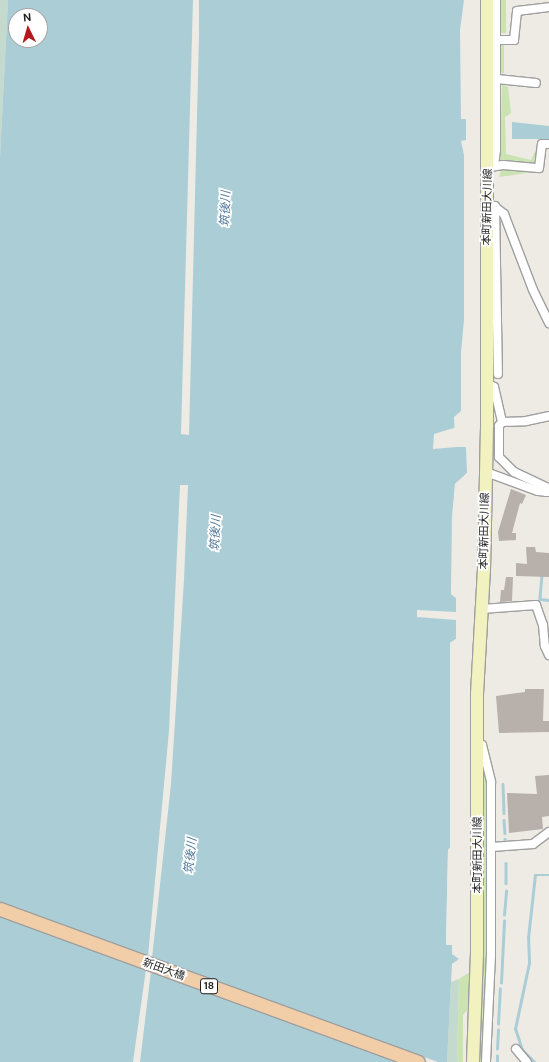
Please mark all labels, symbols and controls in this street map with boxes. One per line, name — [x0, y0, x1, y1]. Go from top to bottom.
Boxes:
north arrow — [8, 8, 48, 48]
text: N — [22, 10, 32, 24]
street label: 本町新田大川線 — [480, 168, 494, 246]
water label: 筑後川 — [218, 191, 234, 227]
street label: 本町新田大川線 — [477, 492, 491, 570]
water label: 筑後川 — [208, 515, 224, 551]
street label: 本町新田大川線 — [470, 817, 484, 893]
water label: 筑後川 — [182, 837, 200, 875]
street label: 新田大橋 — [141, 955, 187, 983]
road number: 18 — [200, 978, 218, 994]

